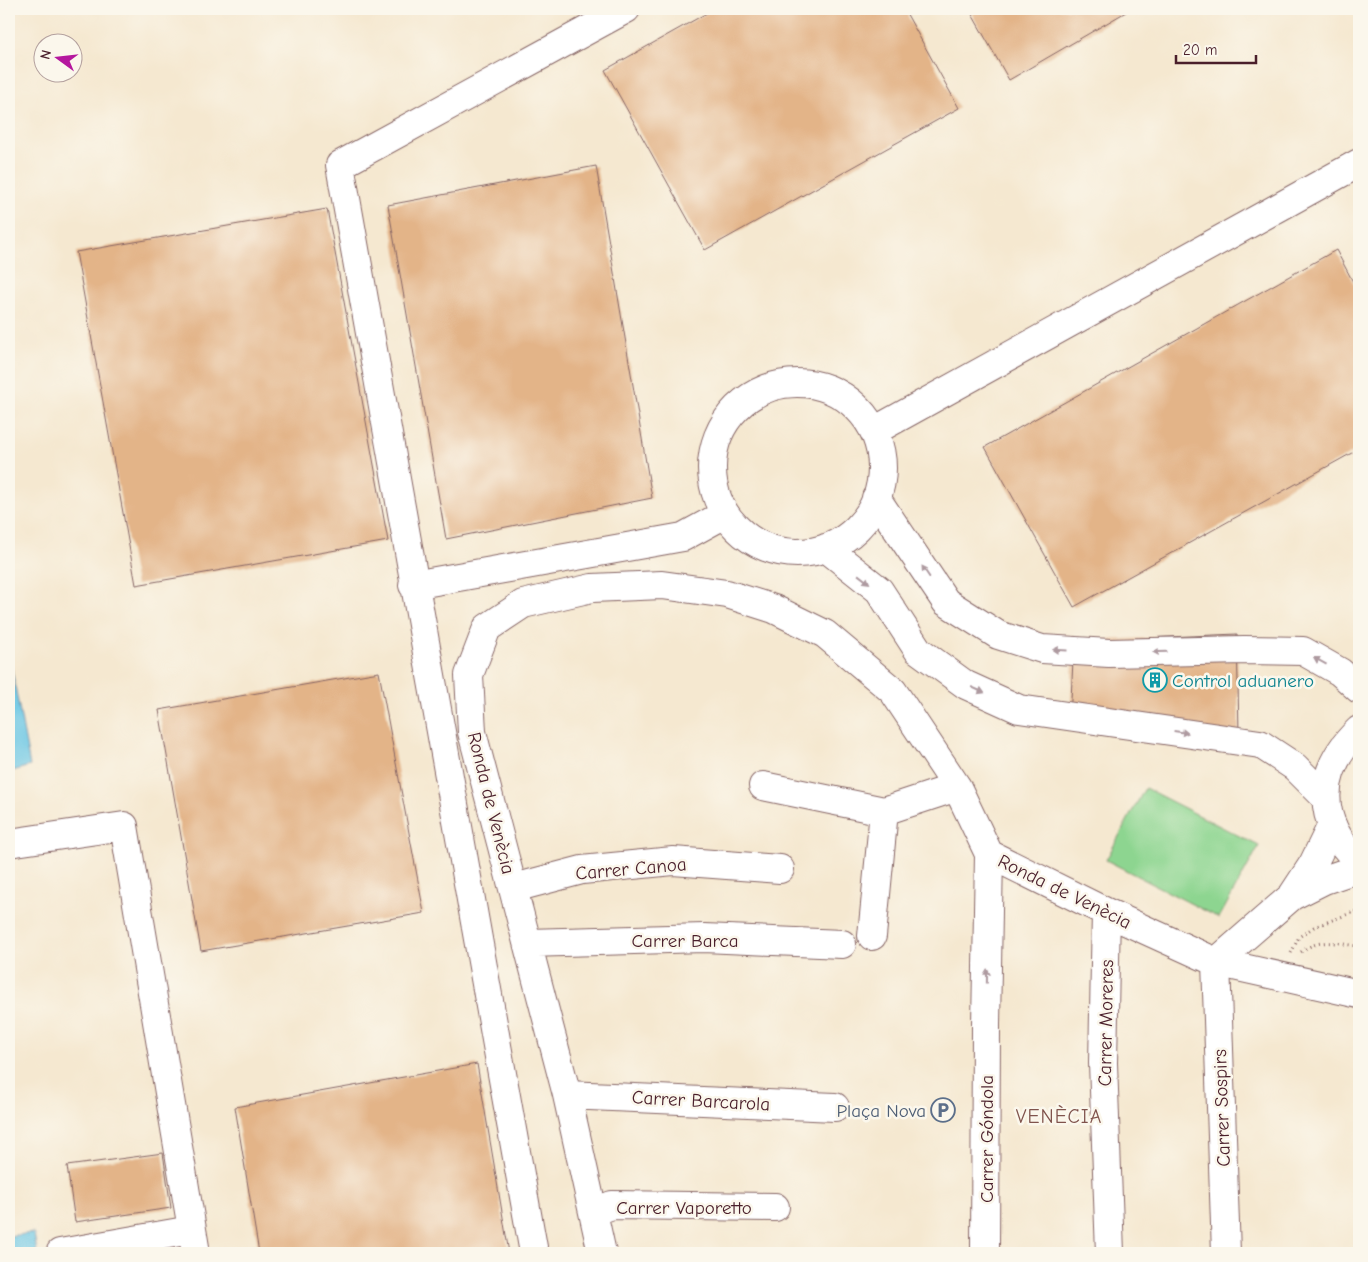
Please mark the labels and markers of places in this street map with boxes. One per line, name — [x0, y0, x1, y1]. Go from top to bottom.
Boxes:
building icon: Control aduanero — [1142, 667, 1168, 693]
place label: Control aduanero — [1172, 670, 1314, 692]
parking icon: Plaça Nova — [930, 1097, 956, 1123]
place label: Plaça Nova — [836, 1100, 926, 1122]

